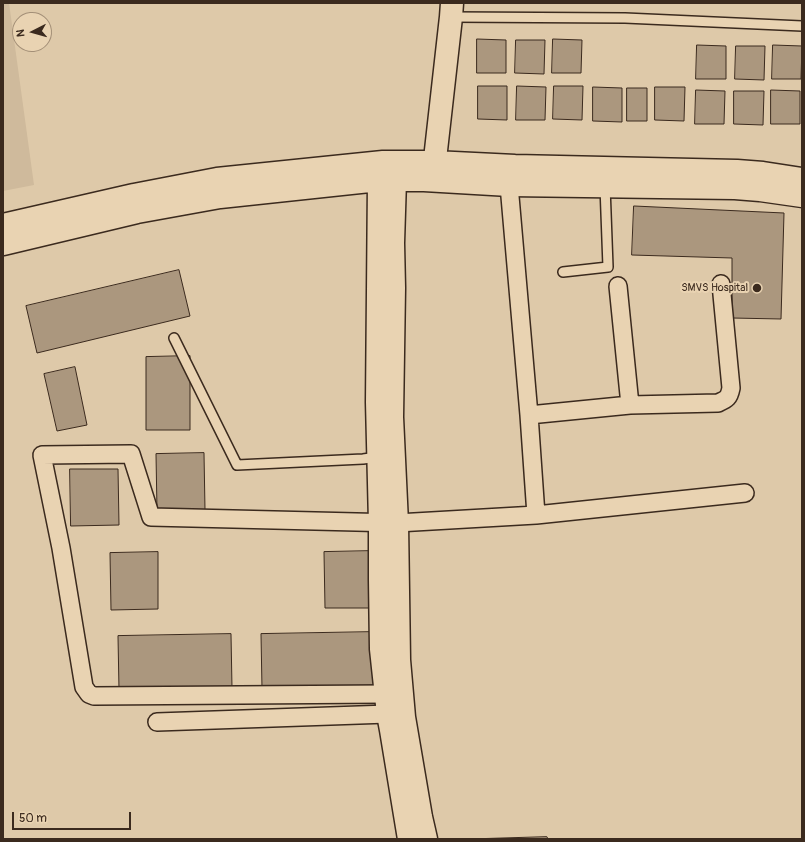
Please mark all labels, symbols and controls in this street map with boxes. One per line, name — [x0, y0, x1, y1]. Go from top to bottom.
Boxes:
north arrow — [12, 12, 52, 52]
text: N — [14, 29, 27, 38]
place label: SMVS Hospital — [681, 281, 748, 295]
marker: SMVS Hospital — [751, 282, 763, 294]
scale bar — [14, 804, 133, 830]
text: 50 m — [19, 811, 47, 826]

